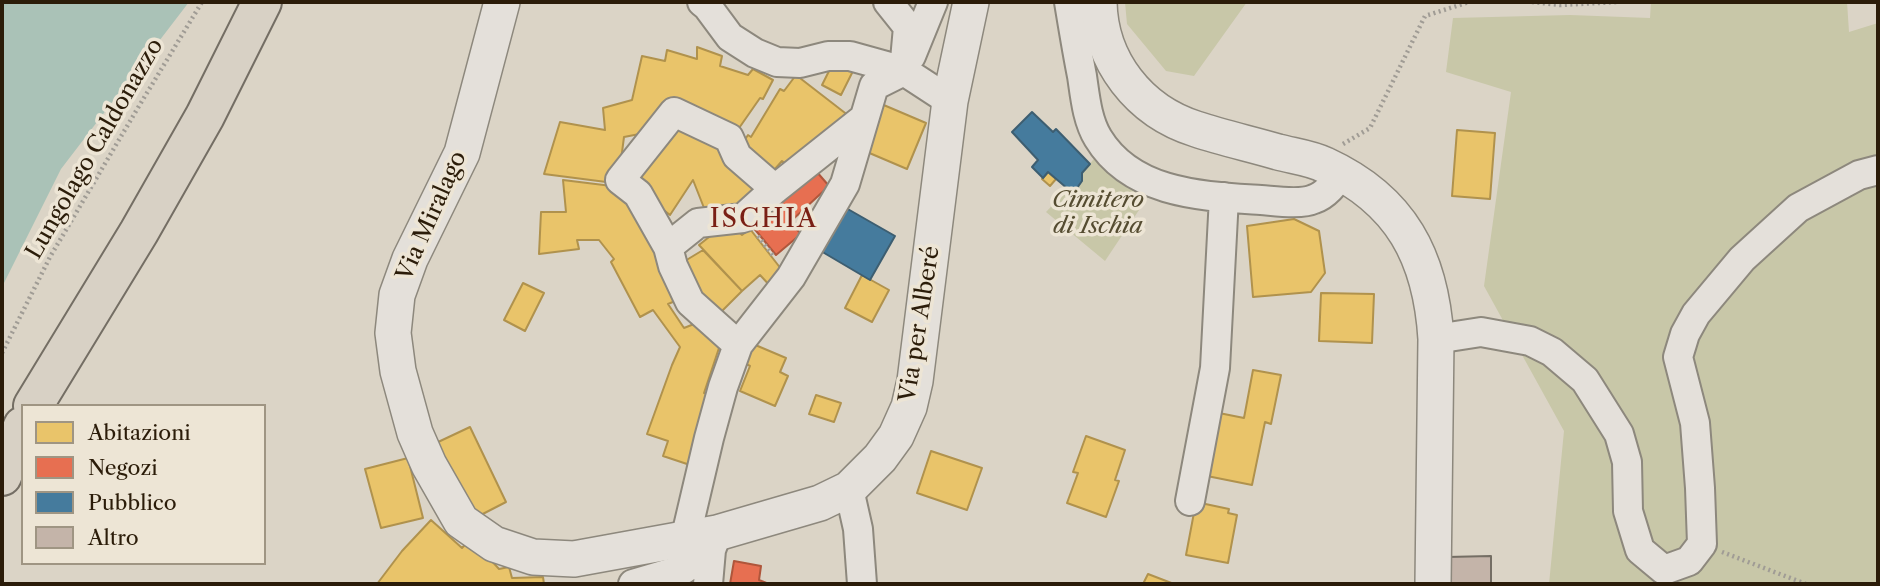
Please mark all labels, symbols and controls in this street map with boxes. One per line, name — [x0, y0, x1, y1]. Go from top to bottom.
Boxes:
street label: Lungolago Caldonazzo — [21, 34, 169, 264]
street label: Via Miralago — [391, 147, 473, 285]
park label: Cimitero di Ischia — [1052, 186, 1144, 240]
district label: ISCHIA — [710, 203, 818, 235]
street label: Via per Alberé — [894, 244, 946, 404]
legend — [21, 404, 266, 565]
text: Abitazioni — [88, 420, 191, 445]
text: Negozi — [88, 455, 158, 480]
text: Pubblico — [88, 490, 177, 515]
text: Altro — [88, 525, 139, 550]

